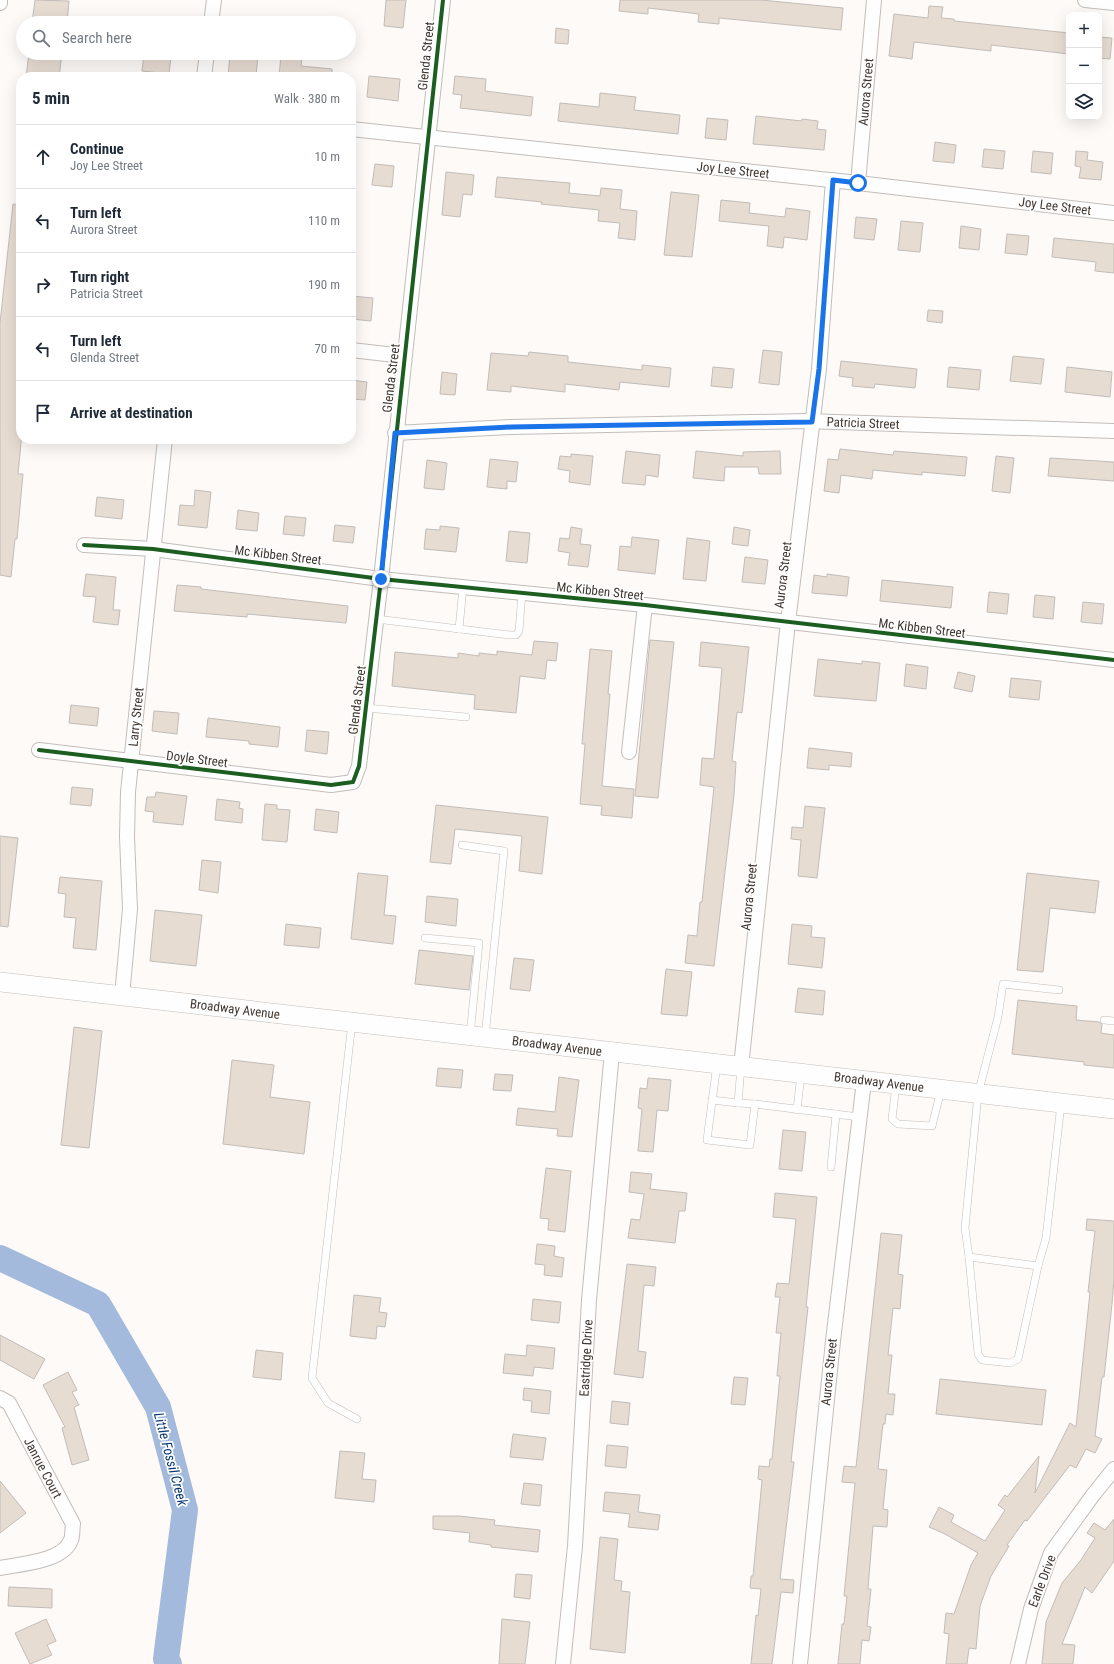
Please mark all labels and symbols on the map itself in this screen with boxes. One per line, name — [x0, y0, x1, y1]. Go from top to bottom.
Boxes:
street label: Glenda Street — [415, 21, 437, 91]
street label: Aurora Street — [856, 58, 876, 126]
street label: Joy Lee Street — [696, 159, 770, 181]
route start — [849, 174, 867, 192]
street label: Joy Lee Street — [1018, 194, 1092, 218]
street label: Glenda Street — [379, 343, 403, 413]
street label: Patricia Street — [826, 414, 900, 432]
street label: Aurora Street — [771, 540, 795, 609]
street label: Mc Kibben Street — [234, 542, 323, 568]
route end — [372, 570, 390, 588]
street label: Mc Kibben Street — [556, 579, 644, 603]
street label: Mc Kibben Street — [878, 615, 967, 641]
street label: Glenda Street — [345, 665, 369, 735]
street label: Larry Street — [125, 687, 147, 747]
street label: Doyle Street — [165, 748, 229, 770]
street label: Aurora Street — [738, 863, 760, 931]
street label: Broadway Avenue — [189, 996, 281, 1022]
street label: Broadway Avenue — [511, 1033, 603, 1059]
street label: Broadway Avenue — [833, 1069, 925, 1095]
street label: Eastridge Drive — [576, 1319, 596, 1397]
street label: Aurora Street — [818, 1338, 840, 1406]
water label: Little Fossil Creek — [151, 1411, 191, 1508]
street label: Janrue Court — [21, 1435, 65, 1501]
street label: Earle Drive — [1025, 1553, 1059, 1609]

